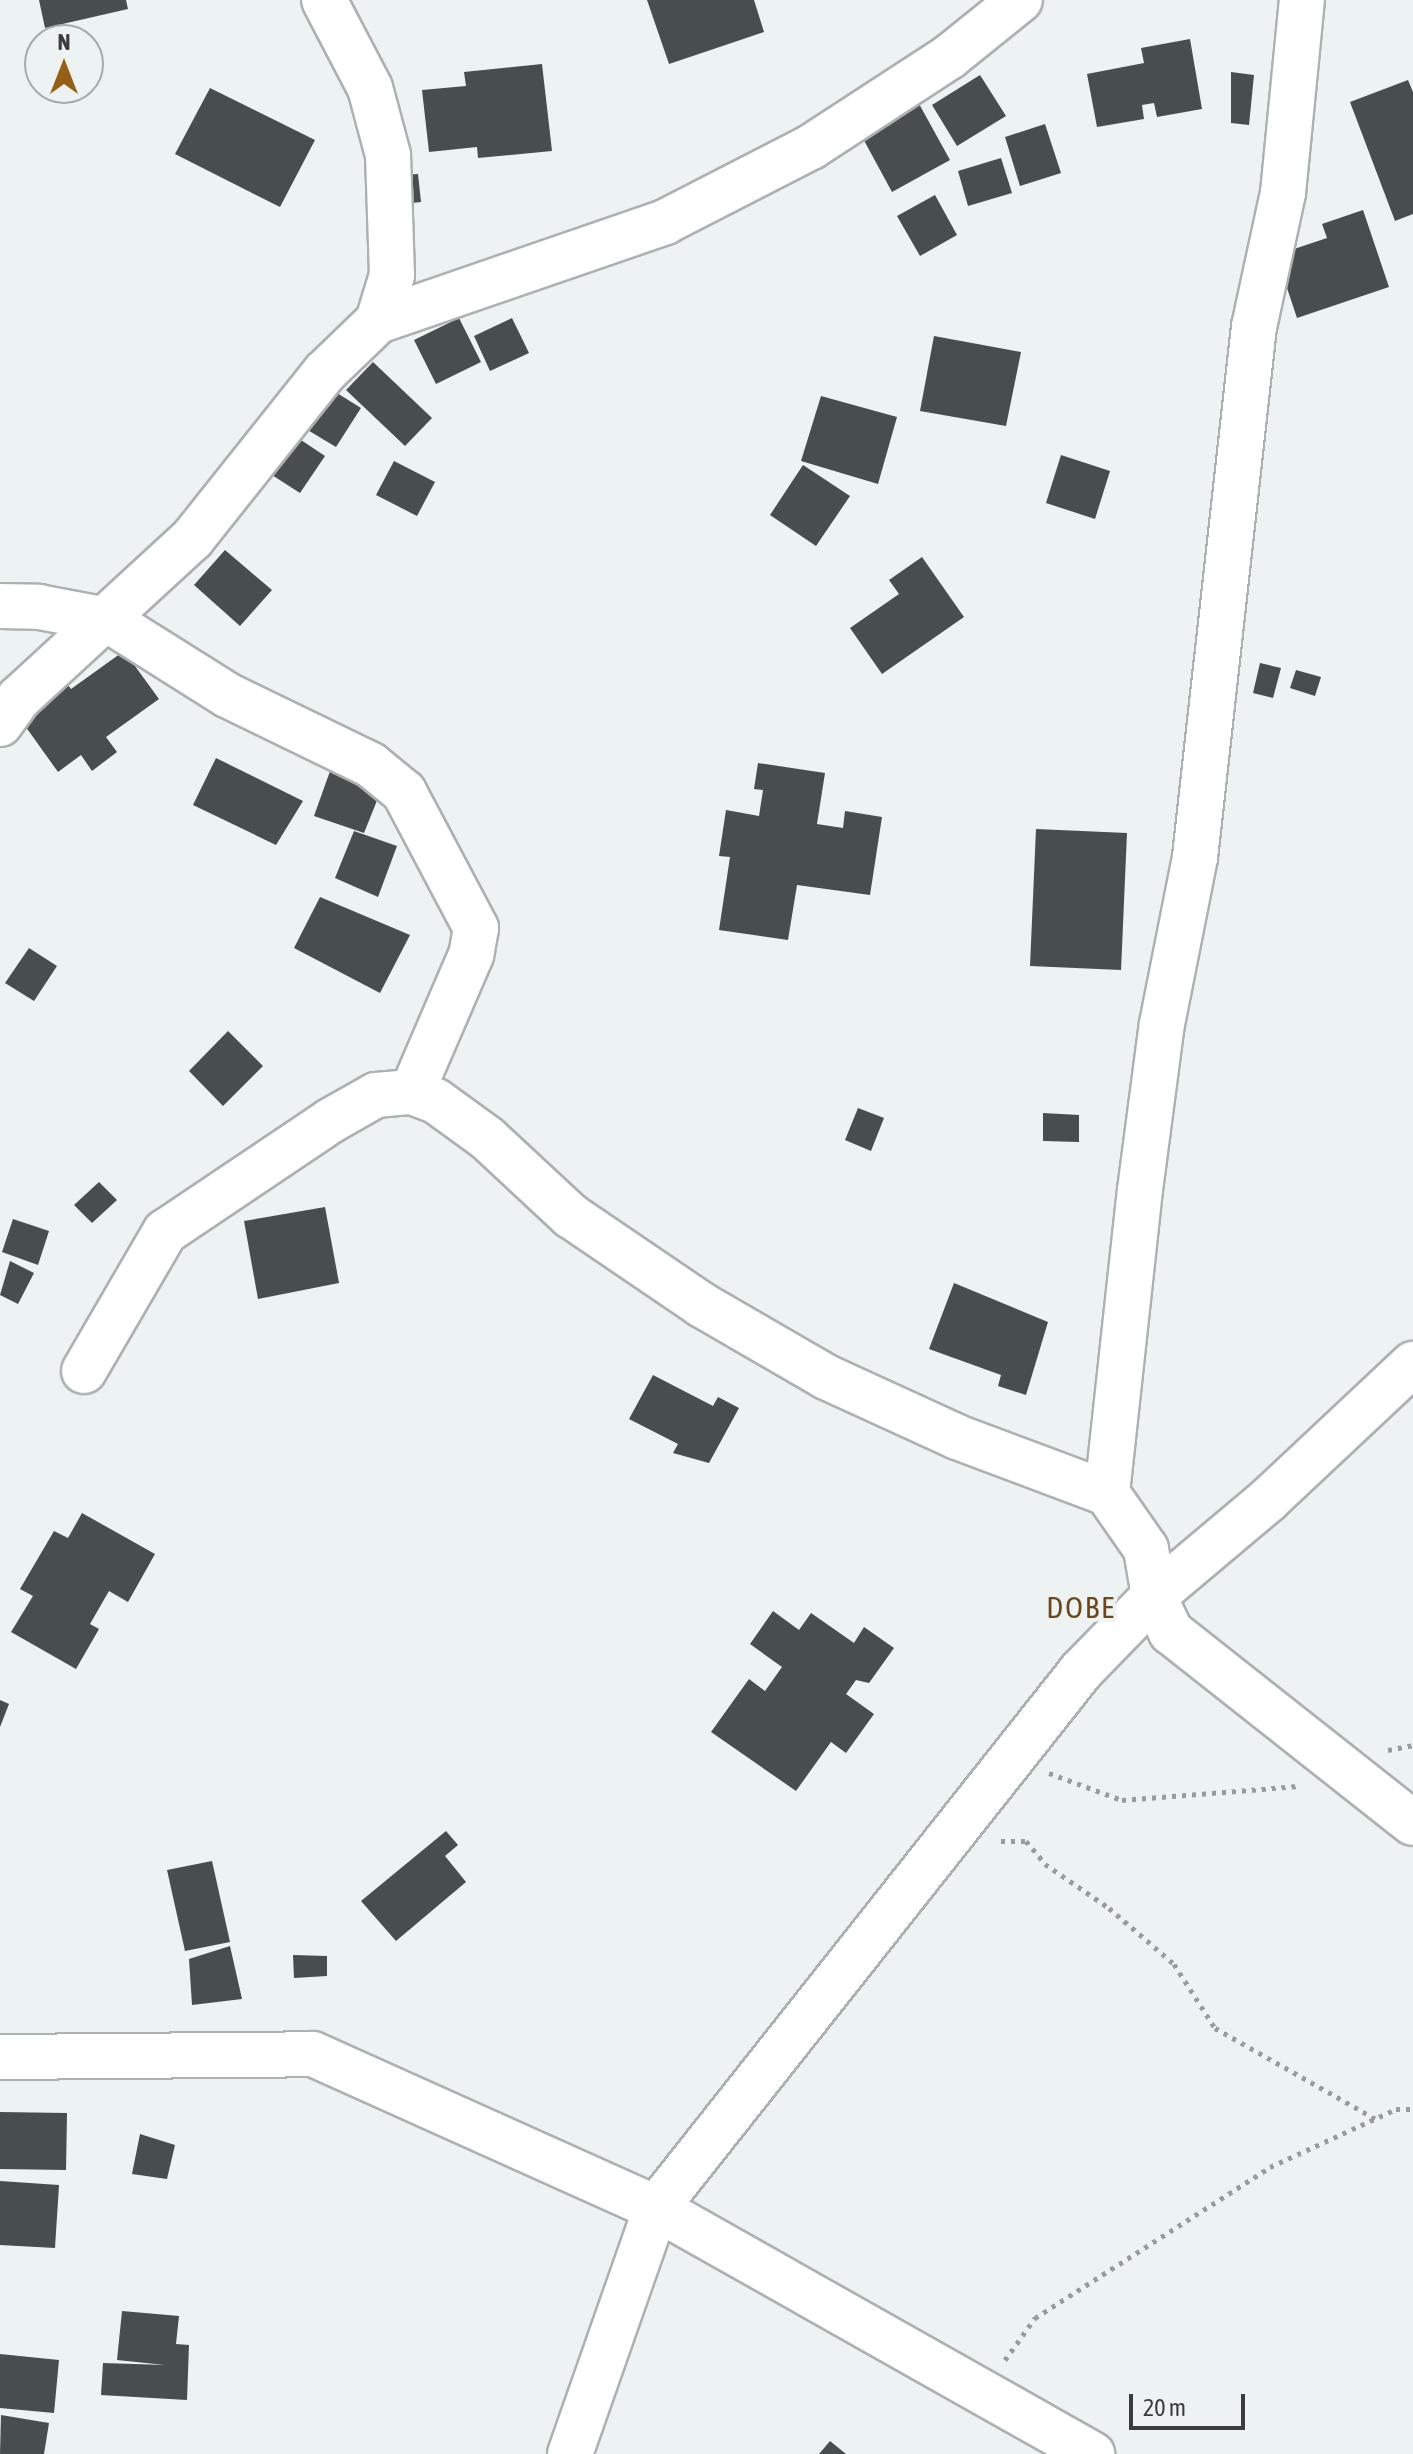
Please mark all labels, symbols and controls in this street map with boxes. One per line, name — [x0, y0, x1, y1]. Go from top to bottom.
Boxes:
north arrow — [24, 24, 104, 104]
text: N — [58, 29, 70, 55]
district label: DOBE — [1046, 1589, 1116, 1625]
scale bar — [1133, 2378, 1249, 2428]
text: 20 m — [1143, 2394, 1186, 2421]

